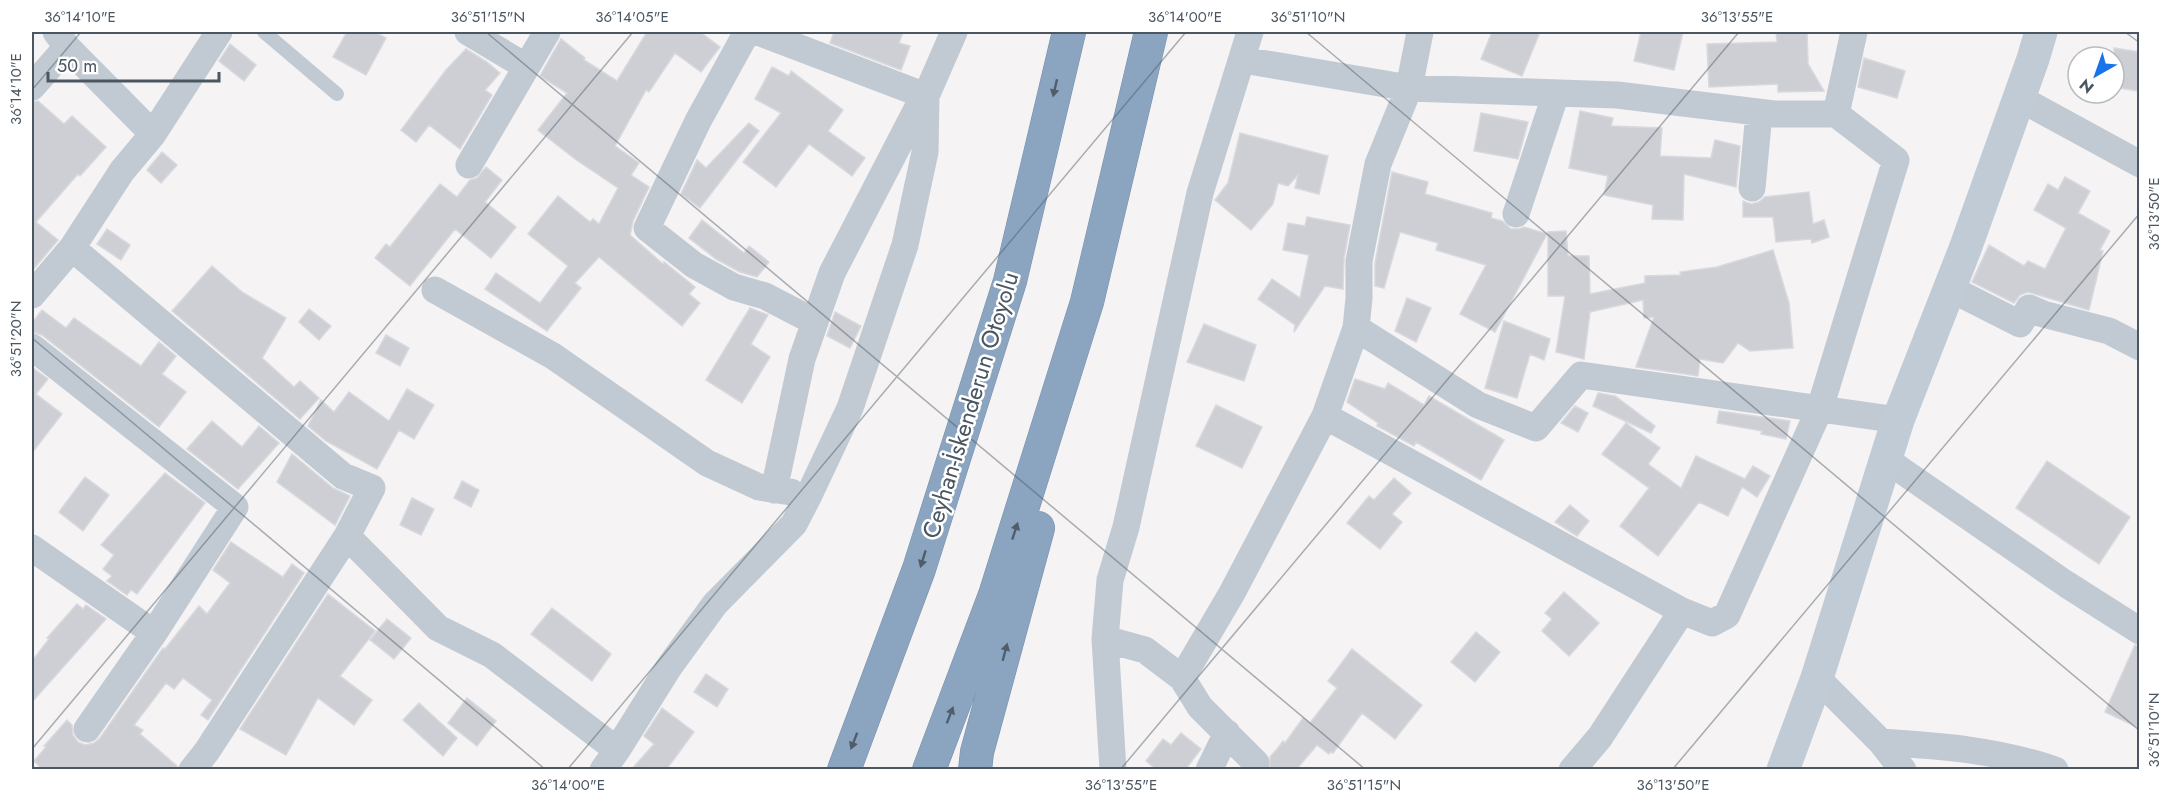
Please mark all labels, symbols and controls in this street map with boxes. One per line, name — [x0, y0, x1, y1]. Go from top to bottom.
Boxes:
text: 36°14'10"E — [44, 6, 116, 28]
text: 36°51'15"N — [451, 6, 525, 28]
text: 36°14'05"E — [595, 6, 669, 28]
text: 36°14'00"E — [1148, 6, 1222, 28]
text: 36°51'10"N — [1271, 6, 1345, 28]
text: 36°13'55"E — [1701, 6, 1773, 28]
scale bar — [48, 45, 219, 83]
north arrow — [2066, 45, 2126, 105]
text: 36°14'10"E — [5, 53, 27, 125]
text: 50 m — [57, 53, 97, 79]
text: N — [2074, 73, 2099, 99]
one-way arrow — [1050, 79, 1060, 98]
text: 36°13'50"E — [2143, 178, 2165, 250]
street label: Ceyhan-İskenderun Otoyolu — [913, 267, 1027, 543]
text: 36°51'20"N — [5, 301, 27, 377]
one-way arrow — [1011, 522, 1020, 540]
one-way arrow — [918, 550, 927, 568]
one-way arrow — [1000, 643, 1010, 661]
text: 36°51'10"N — [2143, 693, 2165, 767]
one-way arrow — [946, 706, 955, 724]
one-way arrow — [849, 733, 859, 751]
text: 36°14'00"E — [531, 774, 605, 796]
text: 36°13'55"E — [1085, 774, 1157, 796]
text: 36°51'15"N — [1327, 774, 1401, 796]
text: 36°13'50"E — [1637, 774, 1709, 796]

